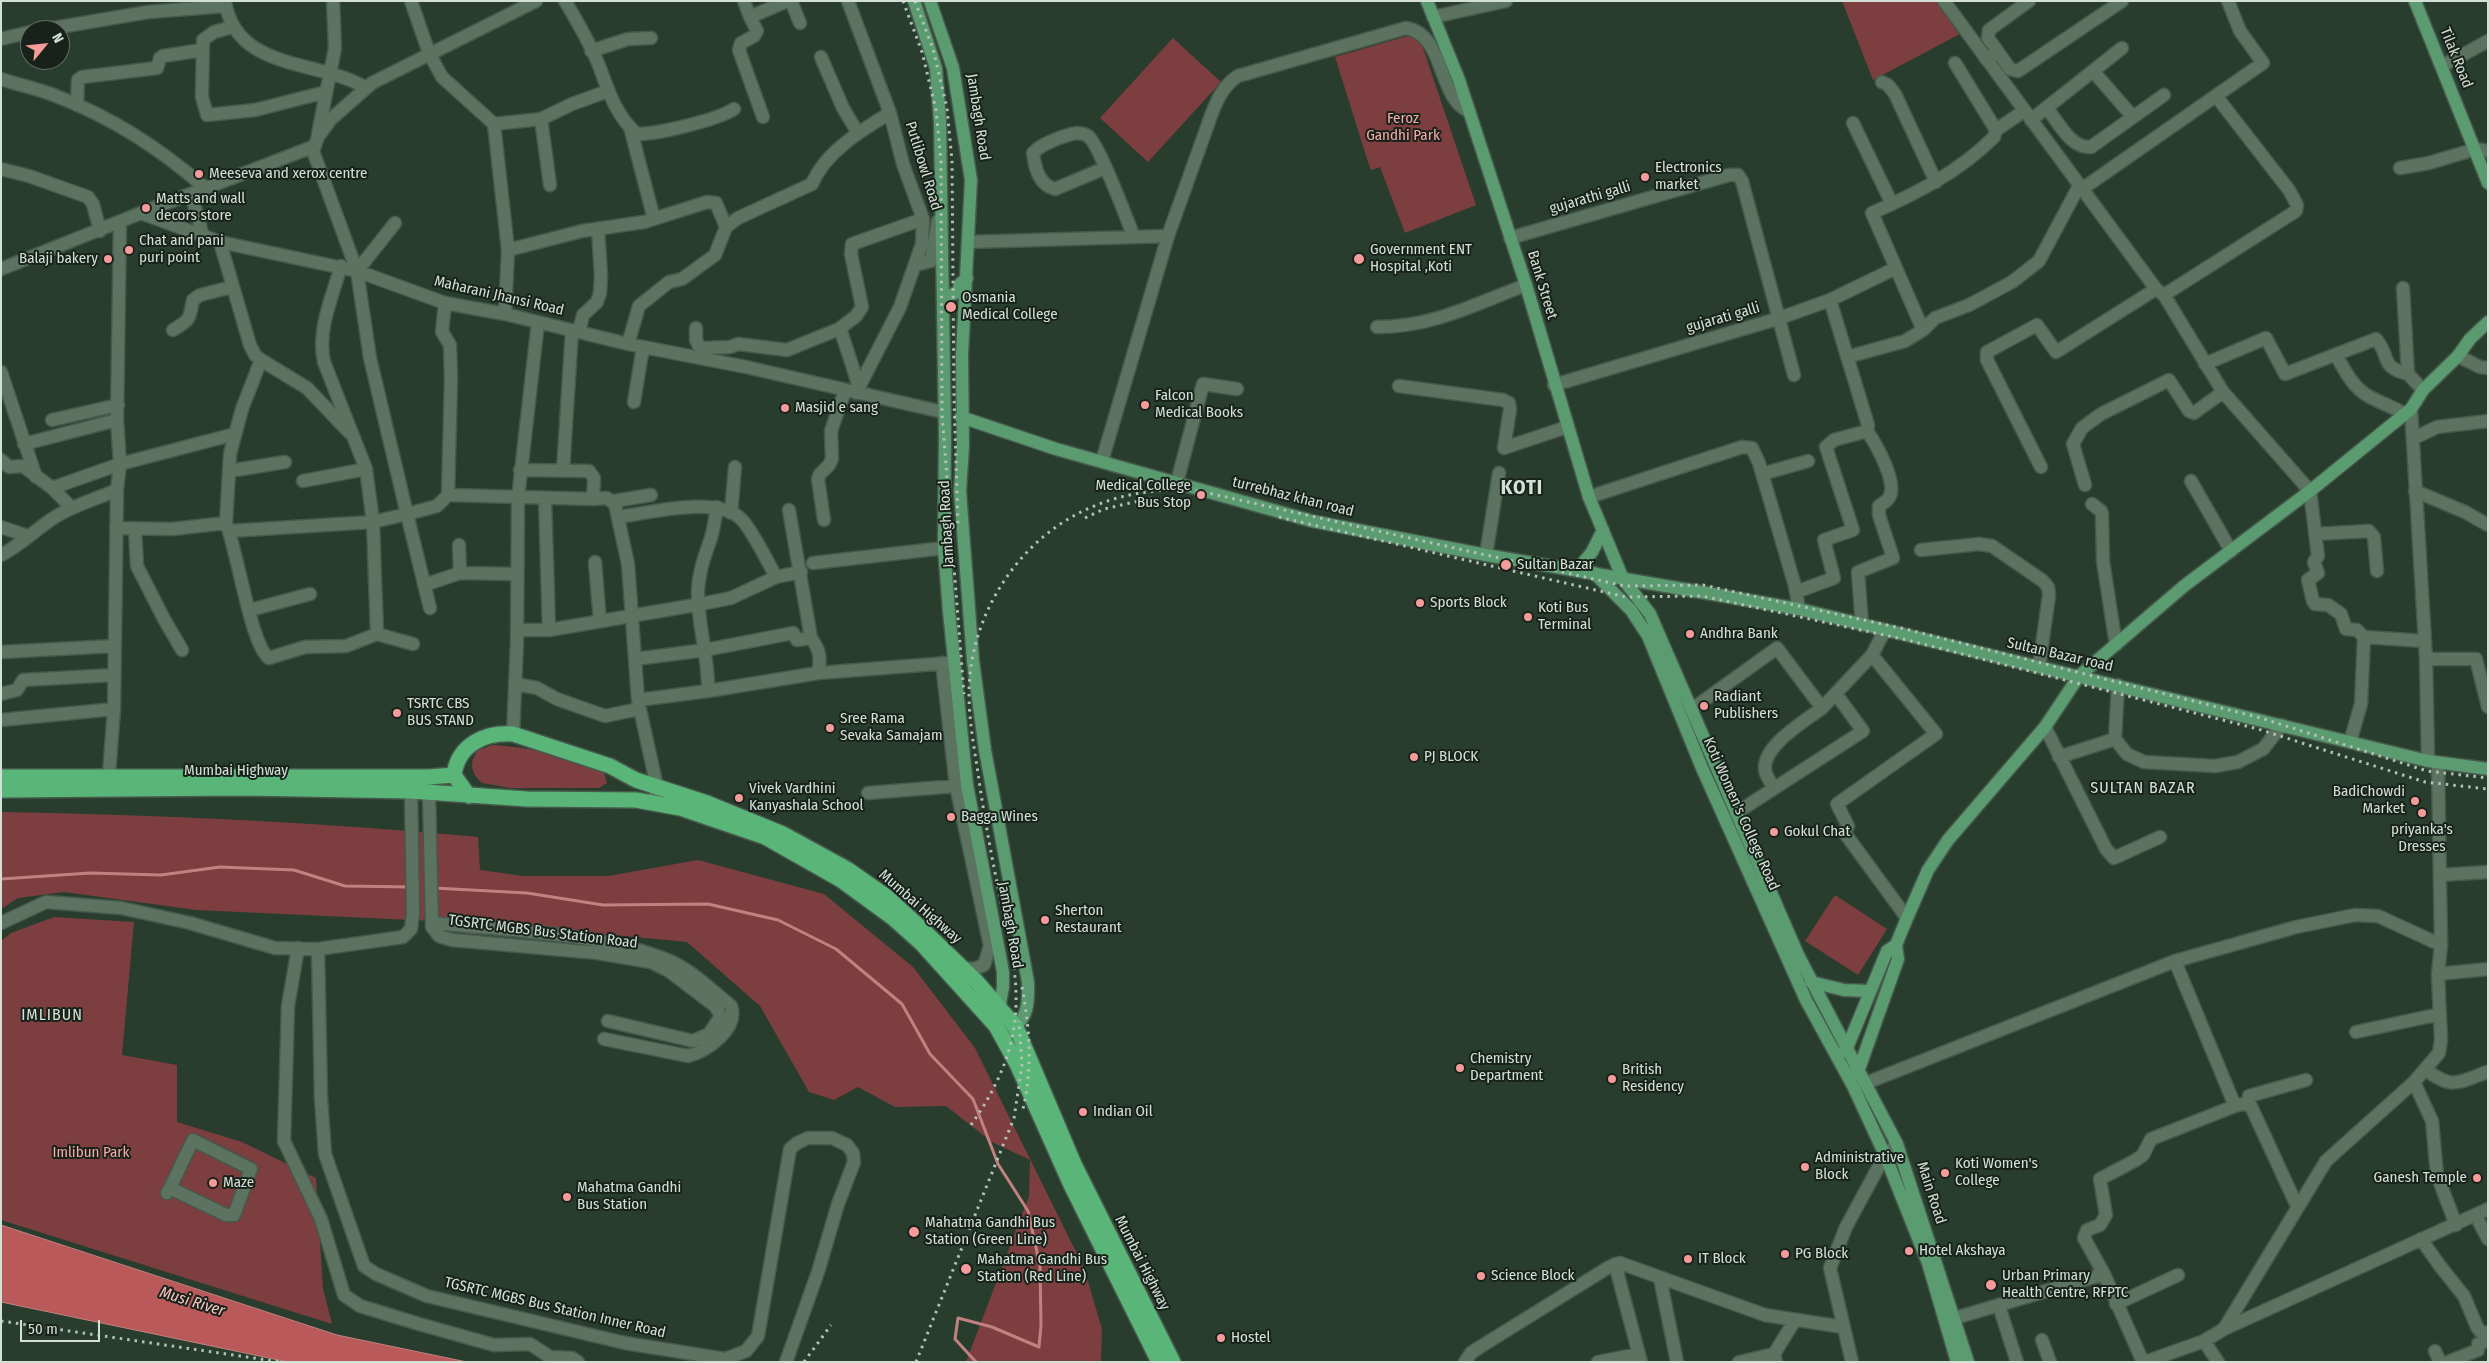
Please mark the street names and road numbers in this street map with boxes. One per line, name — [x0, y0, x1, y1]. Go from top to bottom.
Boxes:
street label: Tilak Road — [2436, 25, 2476, 91]
street label: Jambagh Road — [962, 72, 994, 162]
street label: Putlibowl Road — [901, 119, 945, 213]
street label: gujarathi galli — [1547, 178, 1633, 218]
street label: Bank Street — [1523, 248, 1561, 322]
street label: Maharani Jhansi Road — [432, 272, 566, 320]
street label: gujarati galli — [1684, 299, 1762, 337]
street label: turrebhaz khan road — [1230, 473, 1356, 521]
street label: Jambagh Road — [936, 480, 958, 568]
street label: Sultan Bazar road — [2005, 634, 2115, 676]
street label: Koti Women's College Road — [1699, 735, 1783, 893]
street label: Mumbai Highway — [184, 762, 288, 780]
street label: Mumbai Highway — [875, 866, 965, 948]
street label: Jambagh Road — [994, 880, 1026, 970]
street label: TGSRTC MGBS Bus Station Road — [447, 911, 639, 953]
street label: Main Road — [1913, 1160, 1949, 1226]
street label: Mumbai Highway — [1110, 1213, 1174, 1313]
street label: TGSRTC MGBS Bus Station Inner Road — [443, 1274, 667, 1342]

